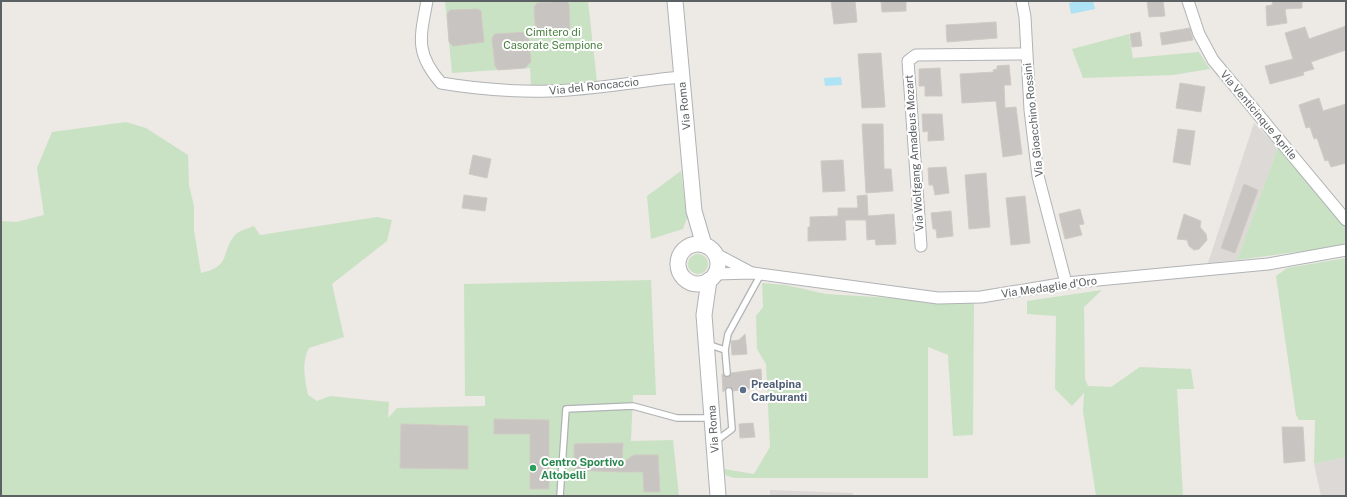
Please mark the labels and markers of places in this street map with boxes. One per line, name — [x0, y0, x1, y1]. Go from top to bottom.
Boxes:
place label: Prealpina Carburanti — [751, 378, 807, 403]
marker: Prealpina Carburanti — [738, 385, 748, 395]
place label: Centro Sportivo Altobelli — [541, 456, 624, 481]
marker: Centro Sportivo Altobelli — [528, 463, 538, 473]

